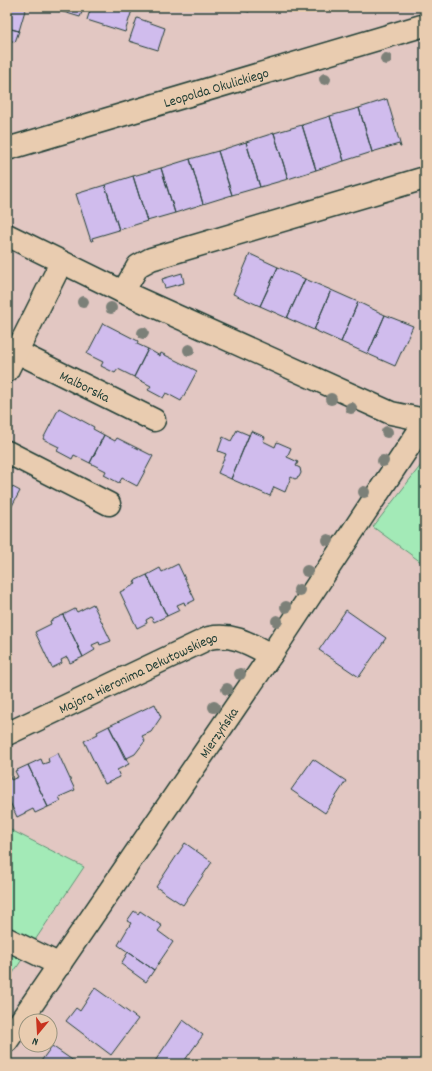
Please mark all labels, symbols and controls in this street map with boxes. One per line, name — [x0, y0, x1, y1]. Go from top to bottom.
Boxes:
street label: Leopolda Okulickiego — [162, 64, 272, 114]
street label: Malborska — [56, 367, 113, 409]
street label: Majora Hieronima Dekutowskiego — [56, 629, 219, 720]
street label: Mierzyńska — [195, 704, 245, 763]
north arrow — [18, 1013, 58, 1053]
text: N — [30, 1032, 41, 1049]

